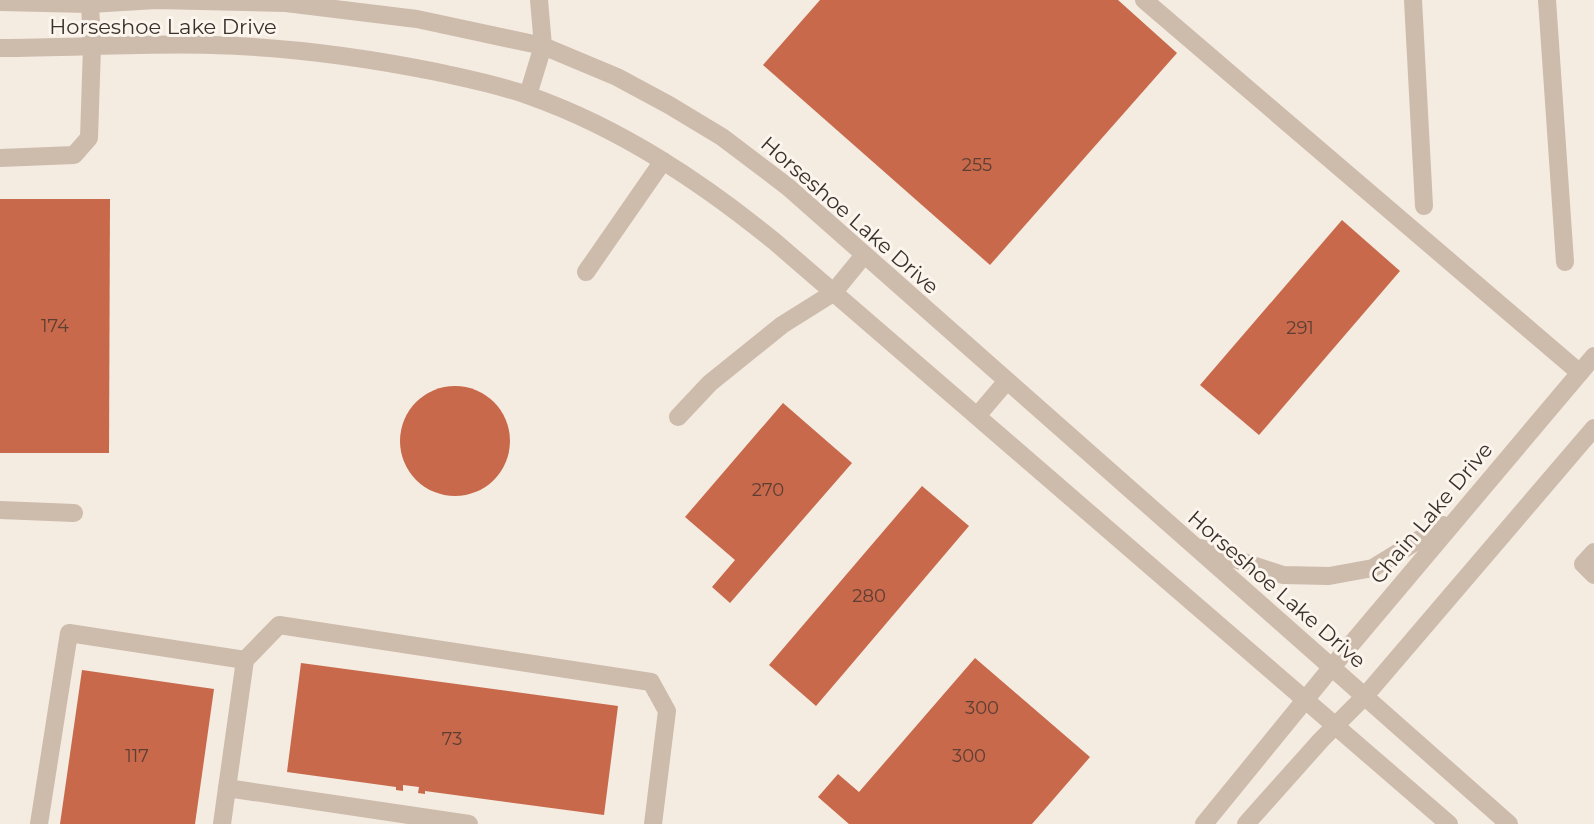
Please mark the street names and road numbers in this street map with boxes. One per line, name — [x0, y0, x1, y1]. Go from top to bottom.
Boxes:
street label: Horseshoe Lake Drive — [49, 14, 277, 39]
street label: Horseshoe Lake Drive — [756, 131, 944, 299]
street label: Chain Lake Drive — [1365, 437, 1497, 589]
street label: Horseshoe Lake Drive — [1183, 505, 1371, 673]

